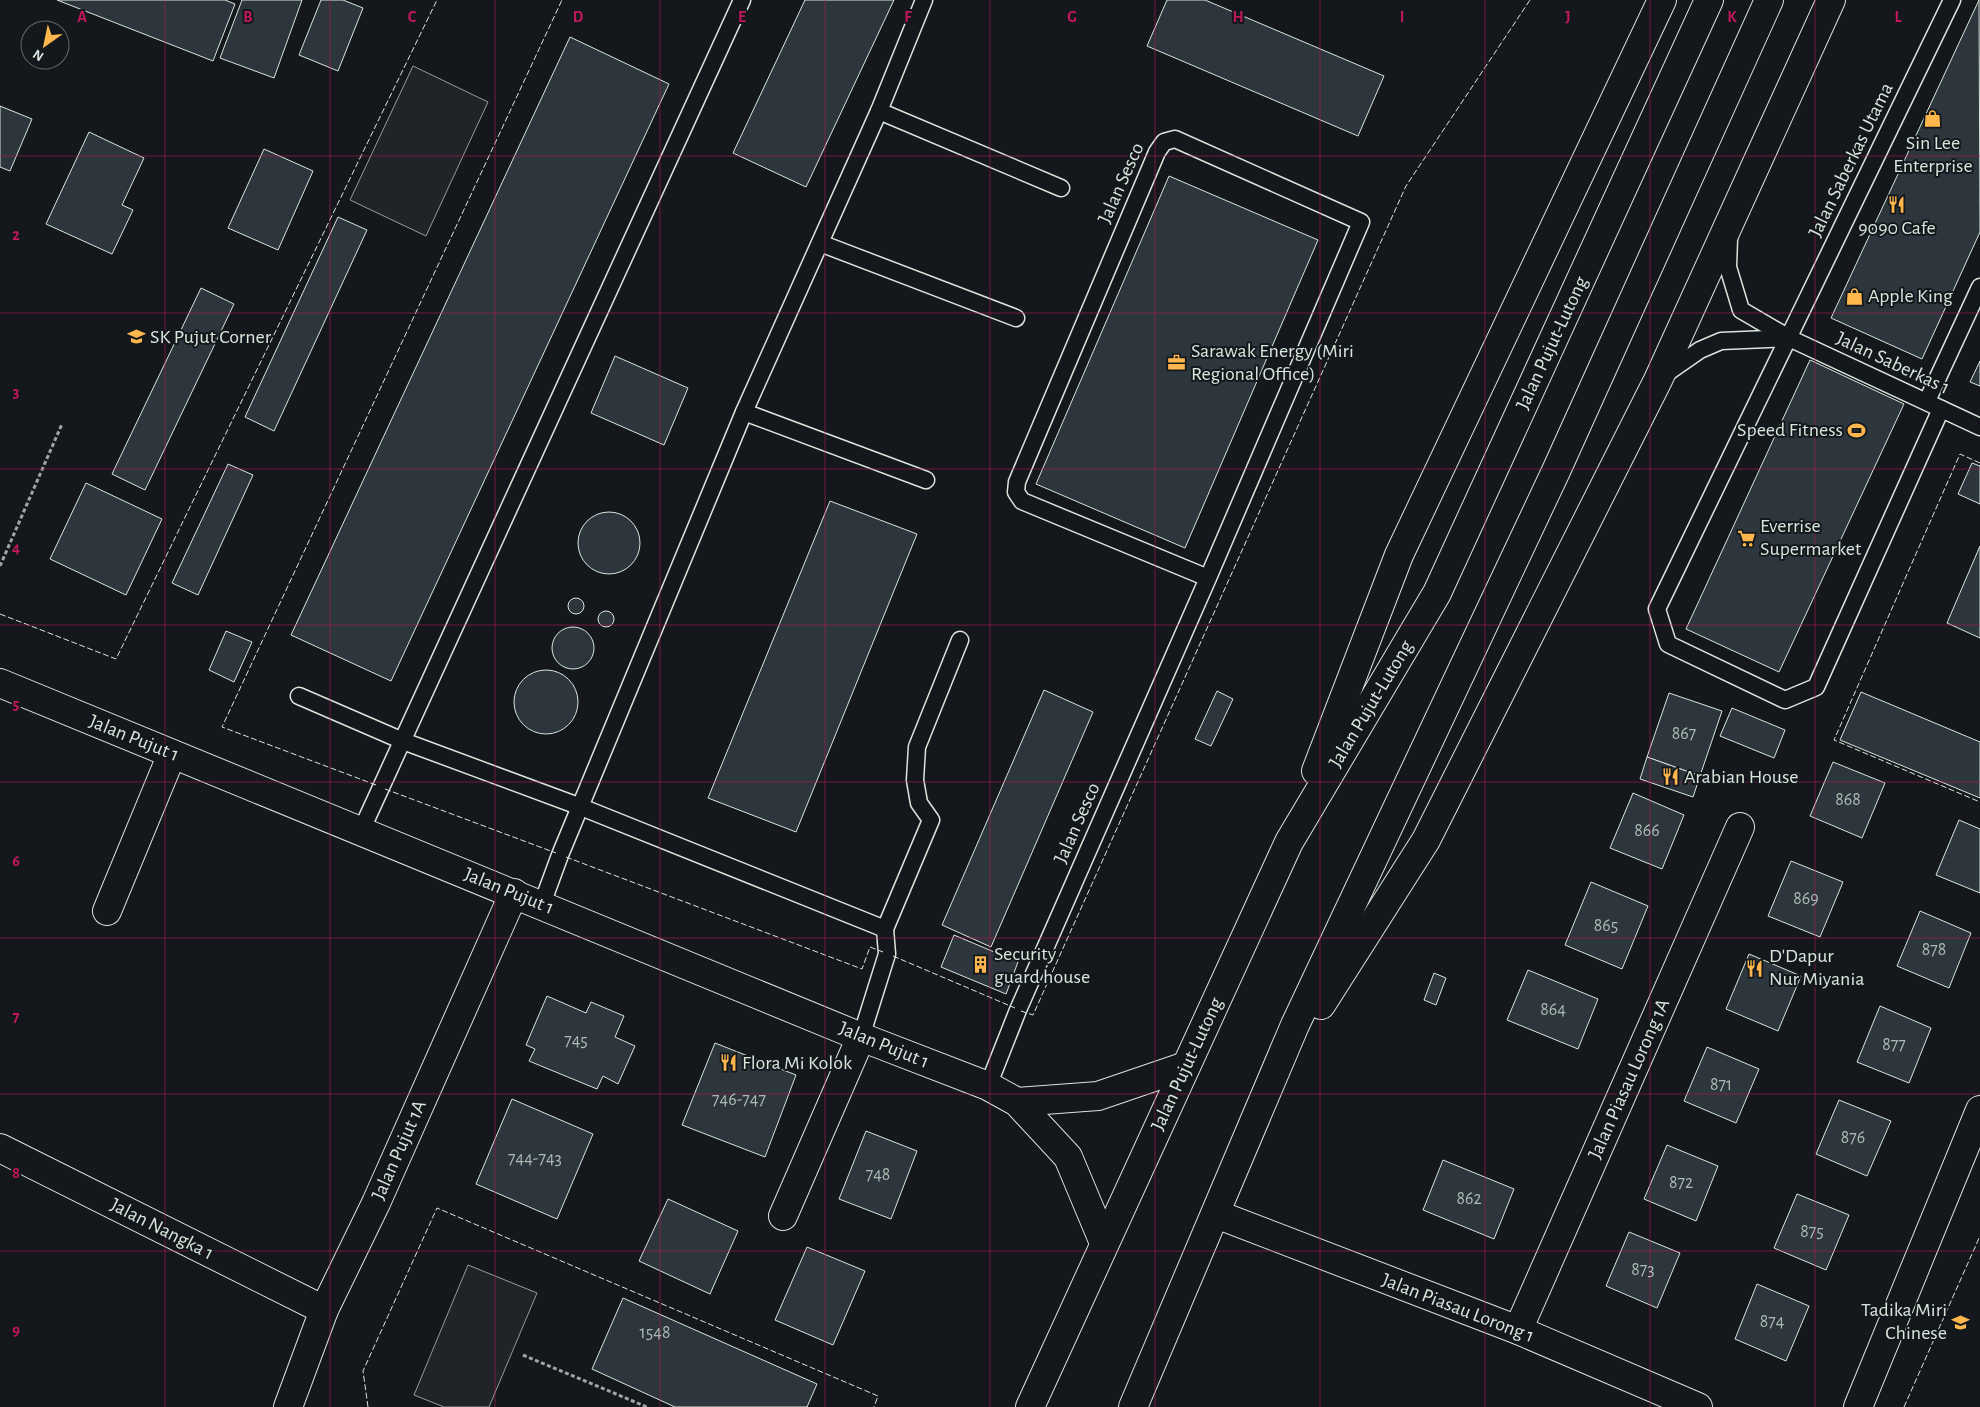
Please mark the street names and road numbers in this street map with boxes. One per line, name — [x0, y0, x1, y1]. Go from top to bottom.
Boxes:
street label: Jalan Saberkas Utama — [1805, 80, 1897, 240]
street label: Jalan Sesco — [1094, 140, 1148, 226]
street label: Jalan Pujut-Lutong — [1512, 273, 1592, 413]
street label: Jalan Saberkas 1 — [1833, 328, 1953, 398]
street label: Jalan Pujut-Lutong — [1325, 637, 1417, 771]
street label: Jalan Pujut 1 — [86, 711, 182, 765]
street label: Jalan Sesco — [1050, 780, 1104, 866]
street label: Jalan Pujut 1 — [461, 864, 557, 918]
street label: Jalan Pujut-Lutong — [1147, 994, 1227, 1134]
street label: Jalan Piasau Lorong 1A — [1585, 996, 1673, 1162]
street label: Jalan Pujut 1 — [836, 1018, 932, 1072]
street label: Jalan Pujut 1A — [368, 1097, 430, 1203]
street label: Jalan Nangka 1 — [107, 1194, 217, 1264]
street label: Jalan Piasau Lorong 1 — [1379, 1270, 1537, 1346]

